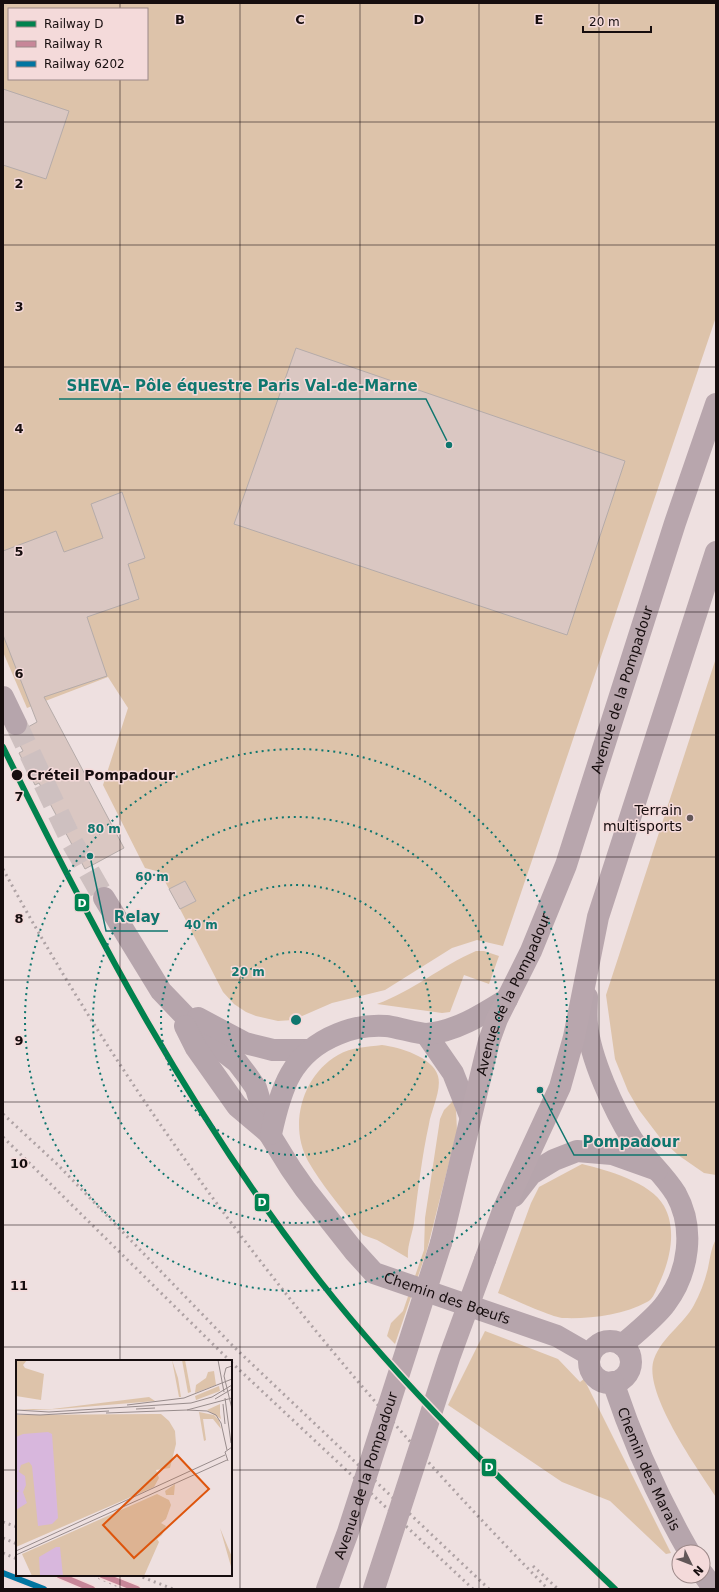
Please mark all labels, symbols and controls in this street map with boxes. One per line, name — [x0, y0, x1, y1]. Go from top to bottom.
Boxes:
legend — [8, 8, 148, 80]
scale bar — [583, 8, 651, 34]
text: B — [175, 12, 185, 27]
text: C — [295, 12, 305, 27]
text: D — [414, 12, 425, 27]
text: E — [535, 12, 543, 27]
text: 20 m — [589, 15, 620, 29]
text: Railway D — [44, 17, 103, 31]
text: Railway R — [44, 37, 103, 51]
text: Railway 6202 — [44, 57, 125, 71]
text: 2 — [14, 176, 24, 191]
text: 3 — [14, 299, 24, 314]
callout: SHEVA– Pôle équestre Paris Val-de-Marne — [59, 372, 426, 399]
text: SHEVA– Pôle équestre Paris Val-de-Marne — [66, 377, 418, 395]
text: 4 — [14, 421, 24, 436]
text: 5 — [14, 544, 24, 559]
street label: Avenue de la Pompadour — [588, 603, 656, 775]
text: 6 — [14, 666, 24, 681]
place label: Créteil Pompadour — [27, 767, 175, 783]
marker: Créteil Pompadour — [10, 768, 24, 782]
text: 7 — [14, 789, 24, 804]
place label: Terrain multisports — [603, 802, 682, 834]
marker: Terrain multisports — [685, 813, 695, 823]
text: 80 m — [87, 822, 121, 836]
text: 60 m — [135, 870, 169, 884]
line badge: D — [74, 893, 90, 912]
text: D — [77, 897, 87, 910]
callout: Relay — [106, 904, 168, 931]
text: Relay — [114, 908, 160, 926]
street label: Avenue de la Pompadour — [473, 910, 554, 1077]
text: 8 — [14, 911, 24, 926]
text: 40 m — [184, 918, 218, 932]
text: 20 m — [231, 965, 265, 979]
centre of rings — [289, 1013, 303, 1027]
text: 9 — [14, 1033, 24, 1048]
callout: Pompadour — [574, 1128, 687, 1155]
text: Pompadour — [583, 1133, 680, 1151]
text: 10 — [10, 1156, 28, 1171]
line badge: D — [254, 1193, 270, 1212]
text: D — [257, 1196, 267, 1209]
street label: Chemin des Bœufs — [382, 1269, 512, 1327]
text: 11 — [10, 1278, 28, 1293]
inset map — [16, 1360, 232, 1576]
street label: Avenue de la Pompadour — [331, 1390, 401, 1561]
street label: Chemin des Marais — [614, 1405, 684, 1533]
line badge: D — [481, 1458, 497, 1477]
text: D — [484, 1461, 494, 1474]
north arrow — [671, 1544, 711, 1584]
text: N — [690, 1563, 706, 1578]

